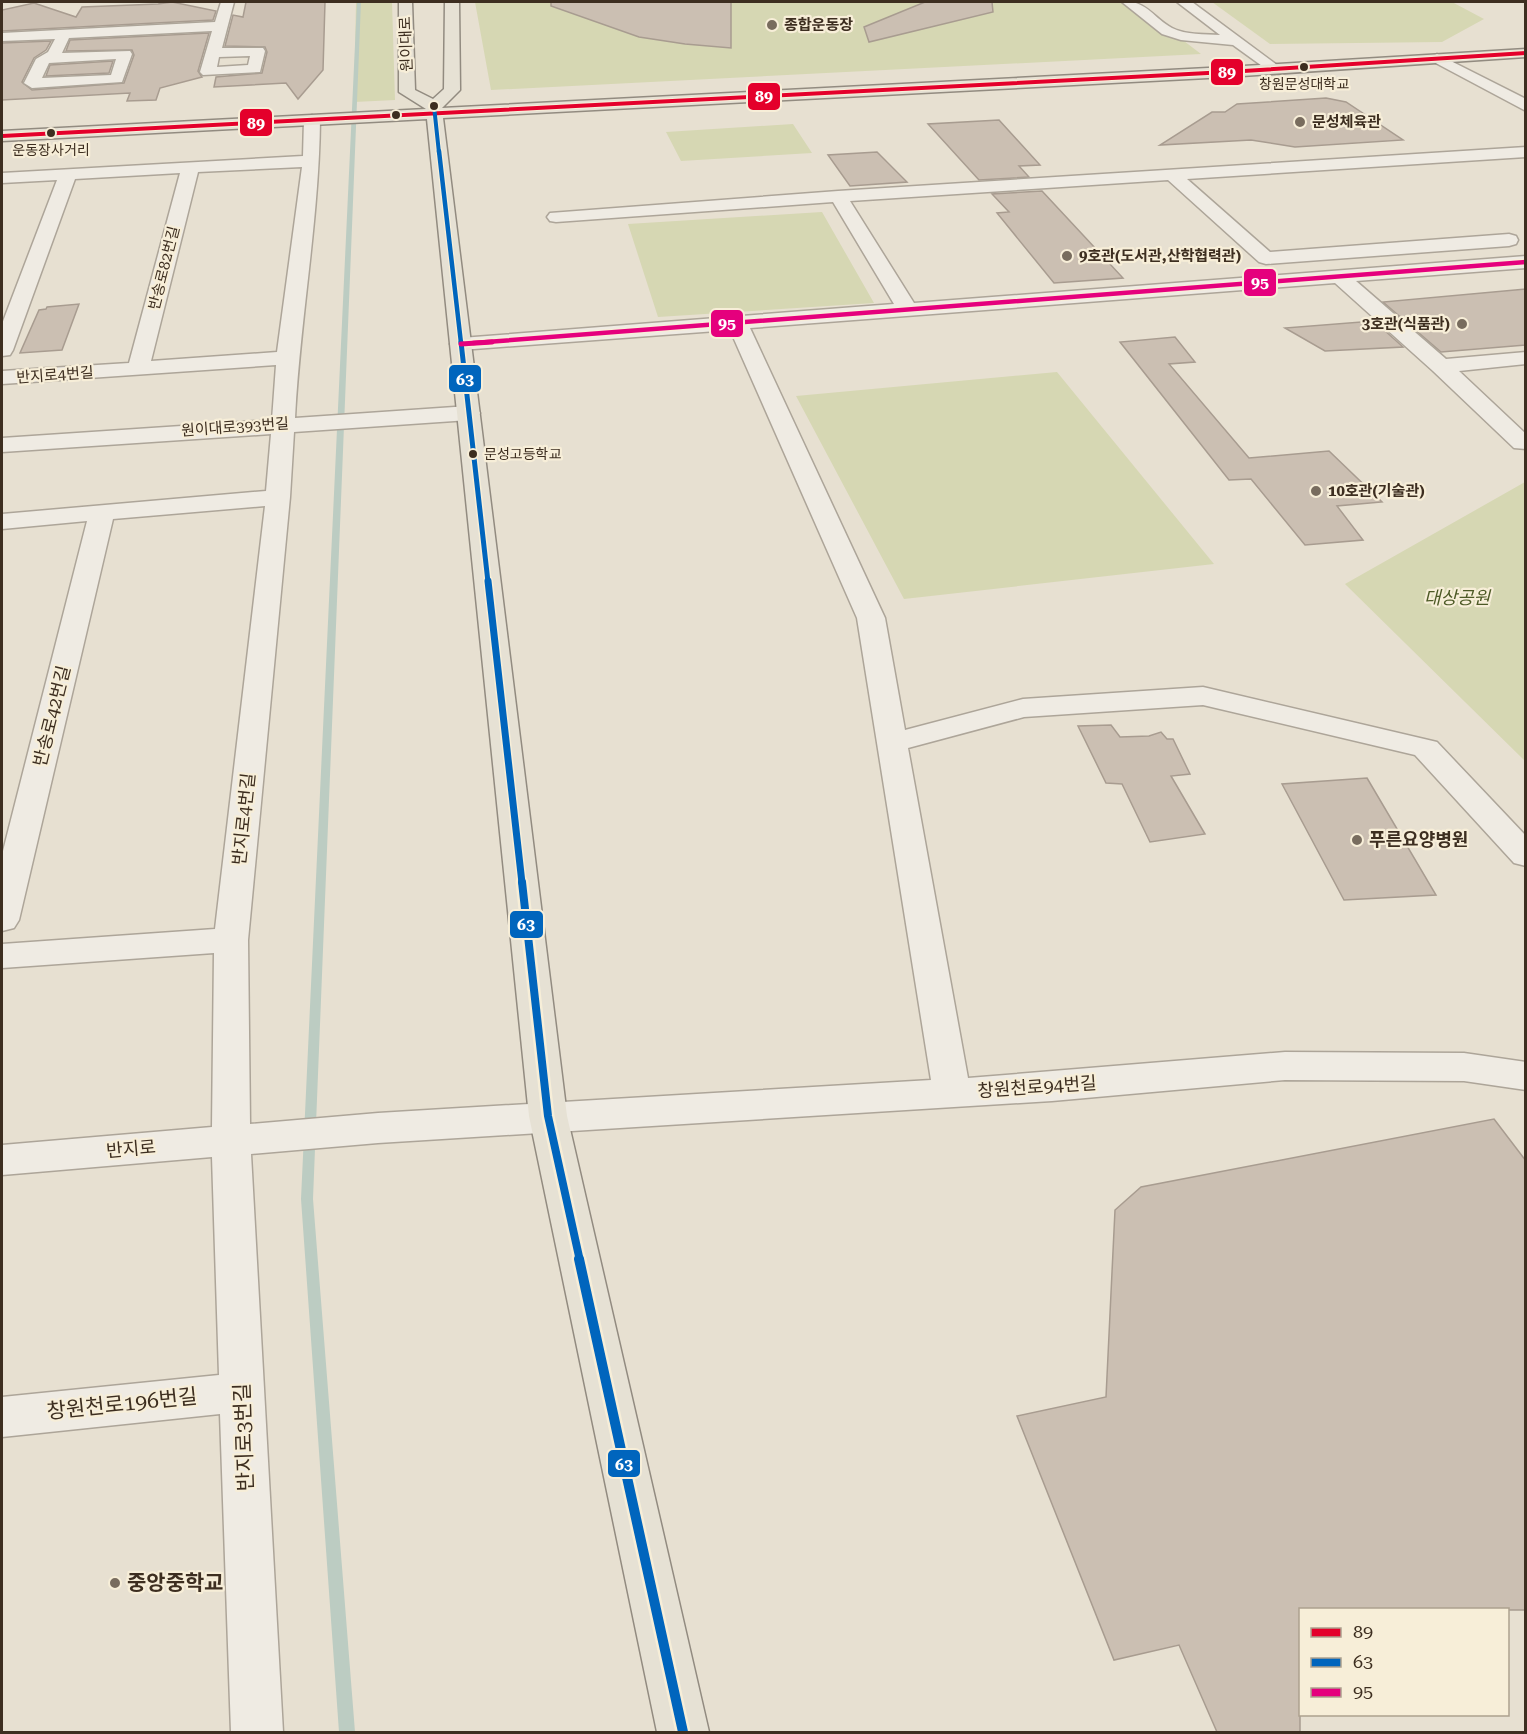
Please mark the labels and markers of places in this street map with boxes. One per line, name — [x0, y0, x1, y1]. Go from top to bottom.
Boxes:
place label: 종합운동장 — [784, 16, 853, 34]
marker: 종합운동장 — [765, 18, 779, 32]
marker: 창원문성대학교 — [1298, 61, 1310, 73]
place label: 창원문성대학교 — [1259, 76, 1349, 92]
unlabelled marker — [428, 100, 440, 112]
unlabelled marker — [390, 109, 402, 121]
place label: 문성체육관 — [1312, 113, 1381, 131]
marker: 문성체육관 — [1293, 115, 1307, 129]
marker: 운동장사거리 — [45, 127, 57, 139]
place label: 운동장사거리 — [12, 142, 90, 158]
place label: 9호관(도서관,산학협력관) — [1079, 247, 1241, 265]
marker: 9호관(도서관,산학협력관) — [1060, 249, 1074, 263]
place label: 3호관(식품관) — [1362, 315, 1450, 333]
marker: 3호관(식품관) — [1455, 317, 1469, 331]
place label: 문성고등학교 — [484, 446, 561, 462]
marker: 문성고등학교 — [467, 448, 479, 460]
place label: 10호관(기술관) — [1328, 482, 1425, 500]
marker: 10호관(기술관) — [1309, 484, 1323, 498]
place label: 푸른요양병원 — [1369, 829, 1468, 850]
marker: 푸른요양병원 — [1350, 833, 1364, 847]
place label: 중앙중학교 — [127, 1571, 224, 1595]
marker: 중앙중학교 — [108, 1576, 122, 1590]

